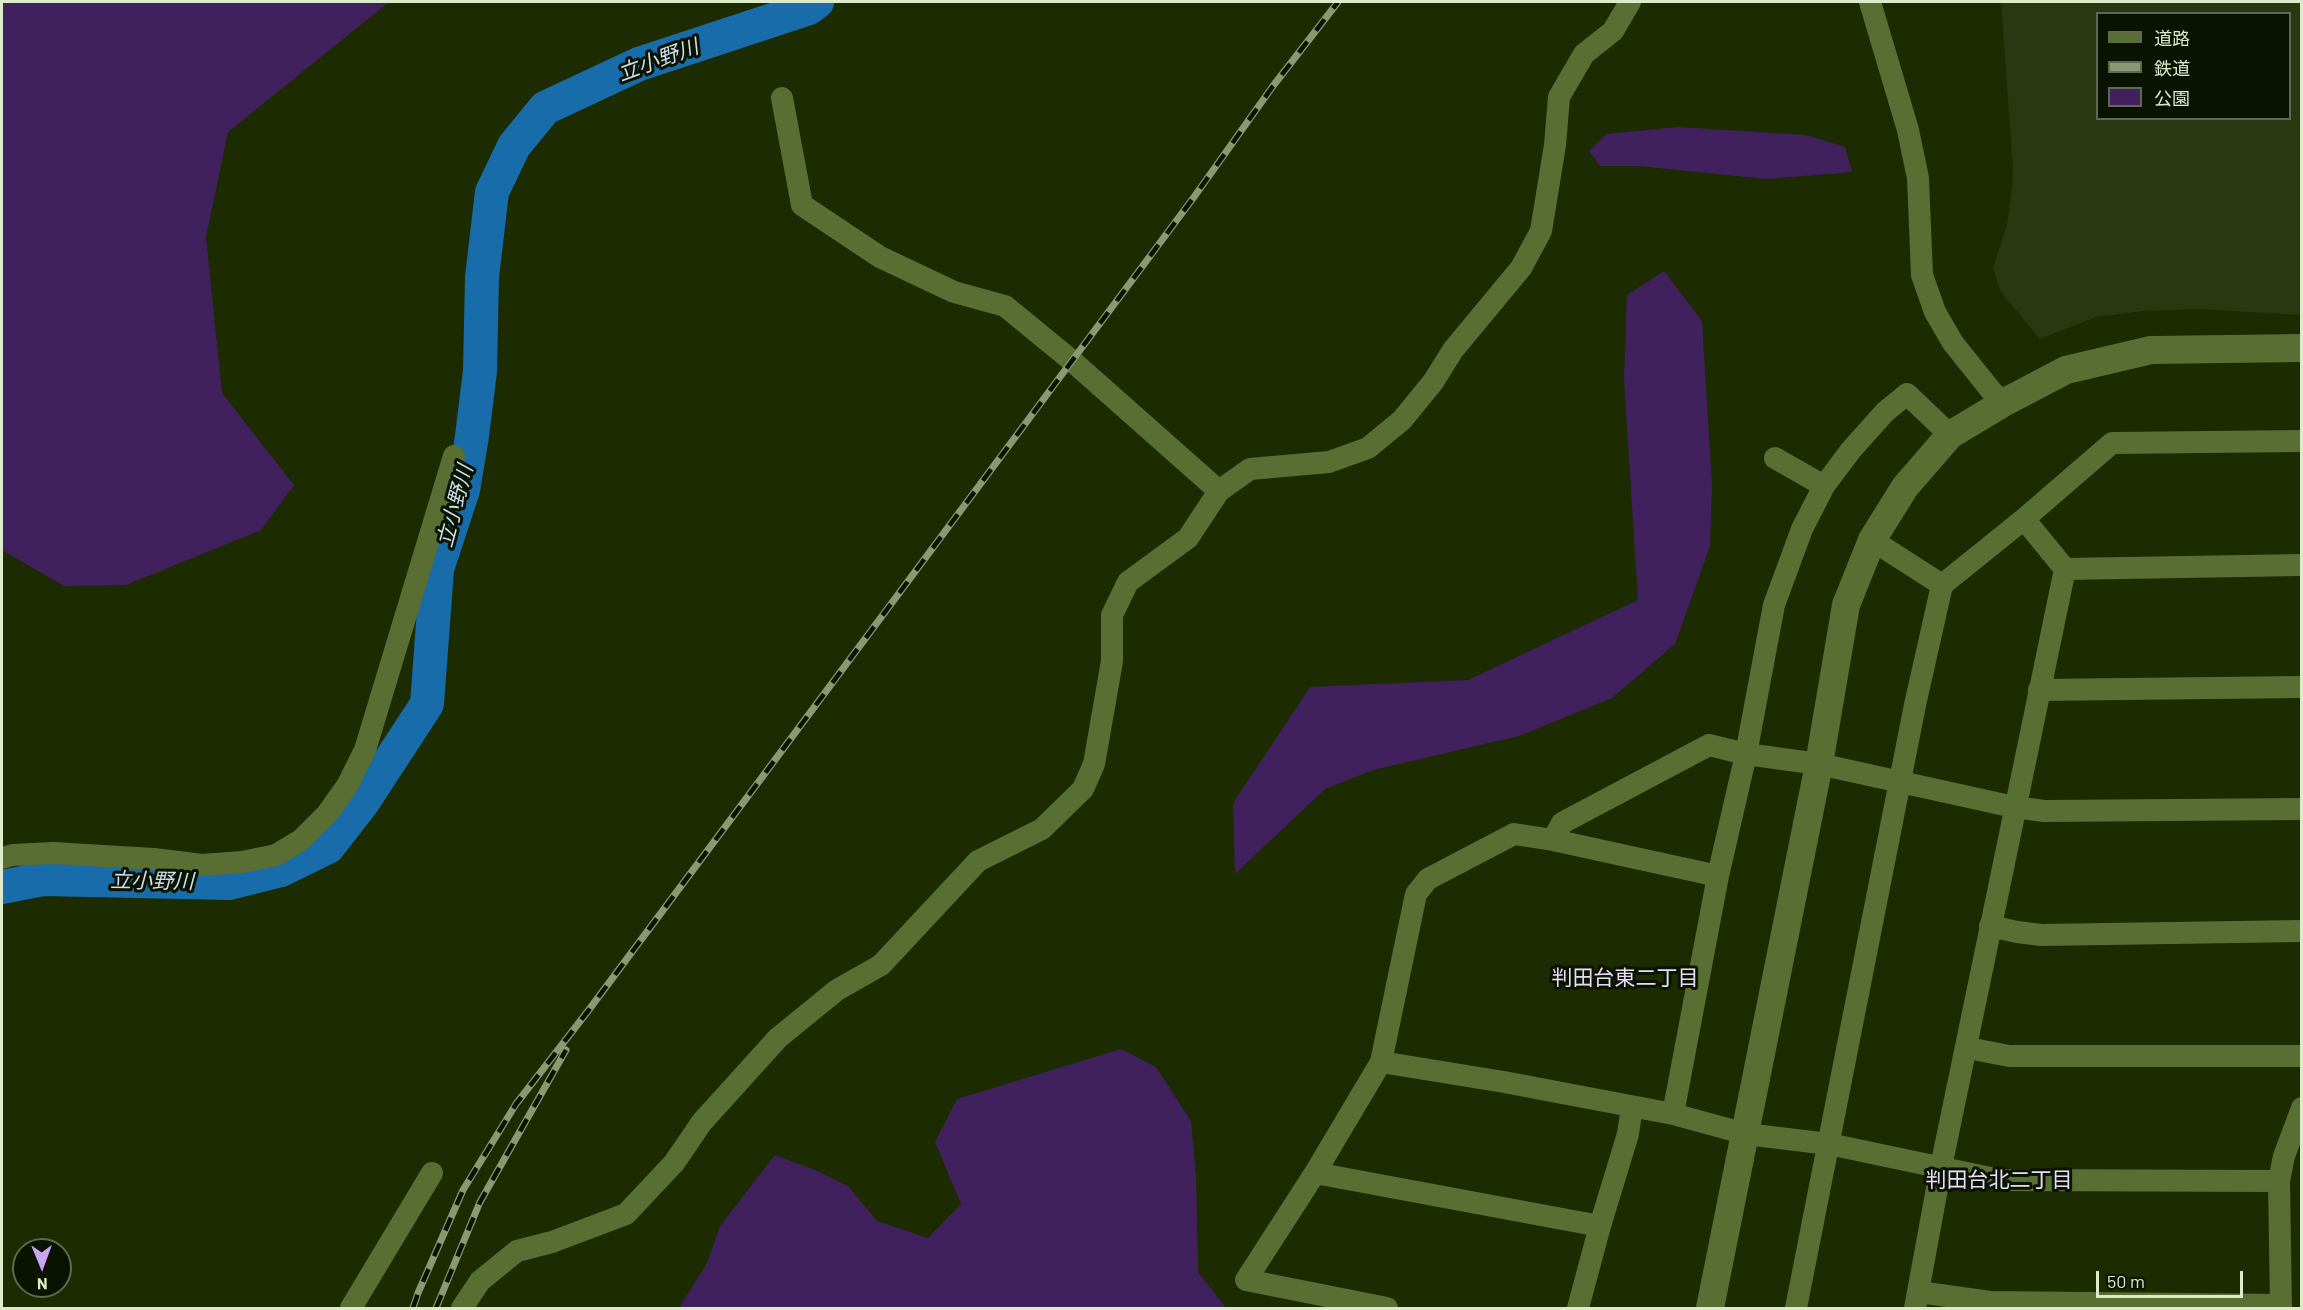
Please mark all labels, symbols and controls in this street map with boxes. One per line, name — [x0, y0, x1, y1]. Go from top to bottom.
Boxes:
legend — [2096, 12, 2291, 120]
text: 道路 — [2154, 27, 2190, 49]
water label: 立小野川 — [614, 34, 702, 86]
text: 鉄道 — [2154, 57, 2190, 79]
text: 公園 — [2154, 87, 2190, 109]
water label: 立小野川 — [432, 462, 478, 550]
water label: 立小野川 — [110, 868, 194, 894]
district label: 判田台東二丁目 — [1552, 965, 1698, 991]
district label: 判田台北二丁目 — [1926, 1167, 2072, 1193]
north arrow — [12, 1238, 72, 1298]
scale bar — [2099, 1259, 2246, 1297]
text: 50 m — [2107, 1270, 2145, 1292]
text: N — [37, 1275, 48, 1294]

